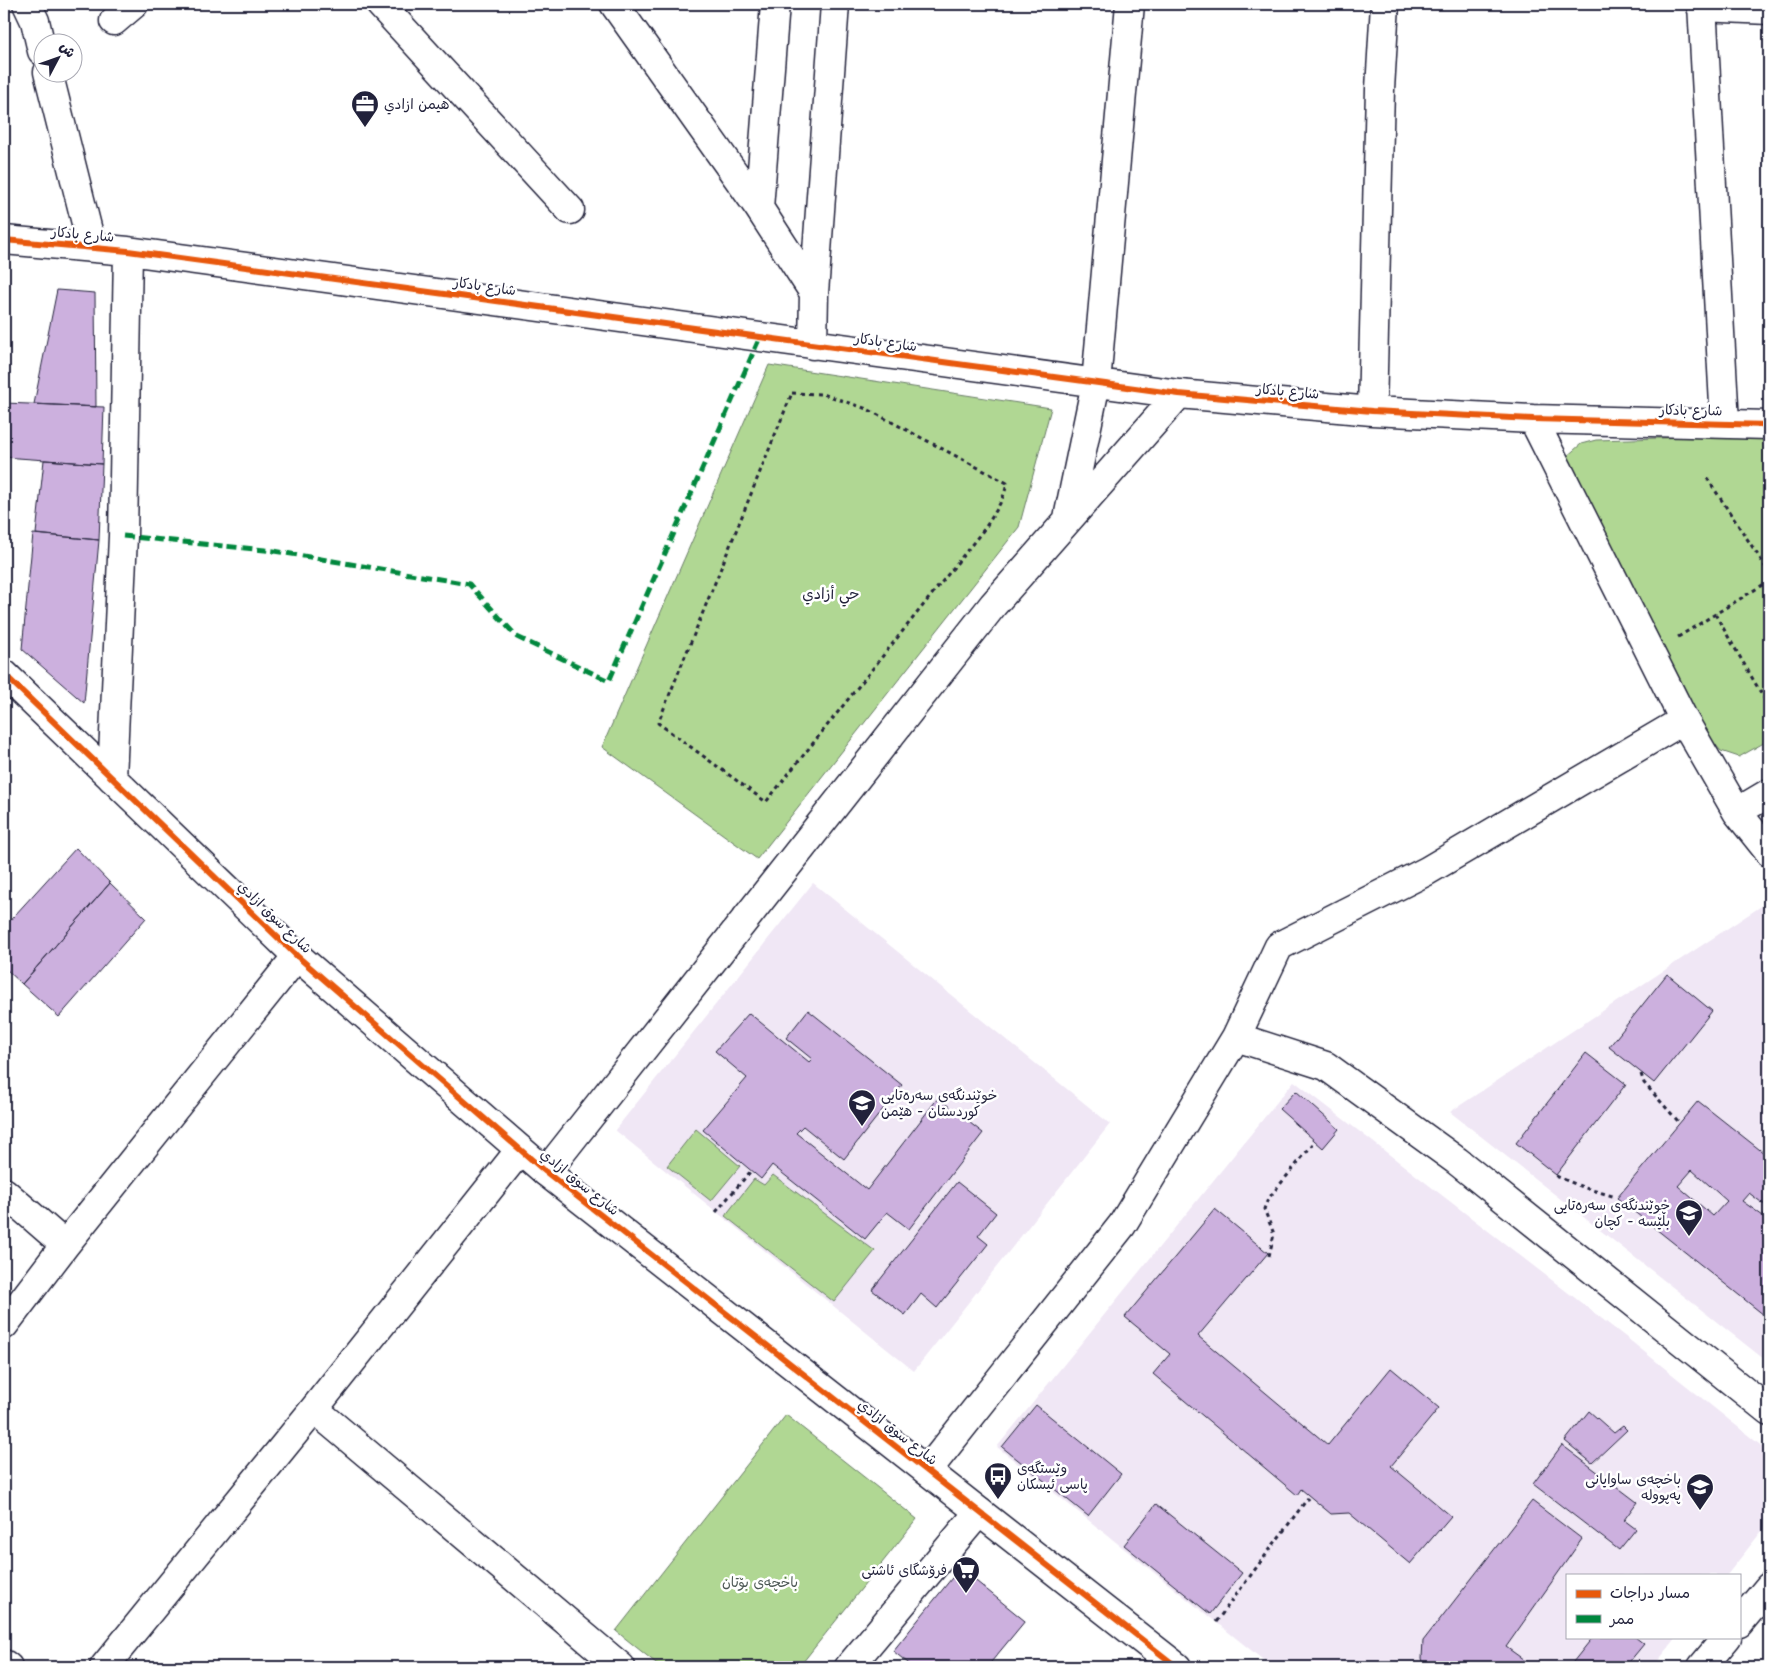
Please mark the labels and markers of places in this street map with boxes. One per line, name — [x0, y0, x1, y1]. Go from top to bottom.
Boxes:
office icon: هيمن ازادي — [350, 89, 380, 128]
place label: هيمن ازادي — [384, 93, 449, 115]
place label: خوێندنگەی سەرەتایی کوردستان - هێمن — [881, 1084, 997, 1121]
school or university icon: خوێندنگەی سەرەتایی کوردستان - هێمن — [847, 1088, 877, 1127]
place label: خوێندنگەی سەرەتایی بڵێسە - کچان — [1554, 1194, 1670, 1231]
school or university icon: خوێندنگەی سەرەتایی بڵێسە - کچان — [1674, 1198, 1704, 1237]
place label: وێستگەی پاسی ئیسکان — [1017, 1457, 1088, 1494]
bus stop icon: وێستگەی پاسی ئیسکان — [983, 1461, 1013, 1500]
place label: باخچەی ساوایانی پەپوولە — [1585, 1468, 1681, 1505]
school or university icon: باخچەی ساوایانی پەپوولە — [1685, 1472, 1715, 1511]
supermarket icon: فرۆشگای ئاشتی — [951, 1555, 981, 1594]
place label: فرۆشگای ئاشتی — [861, 1559, 947, 1580]

